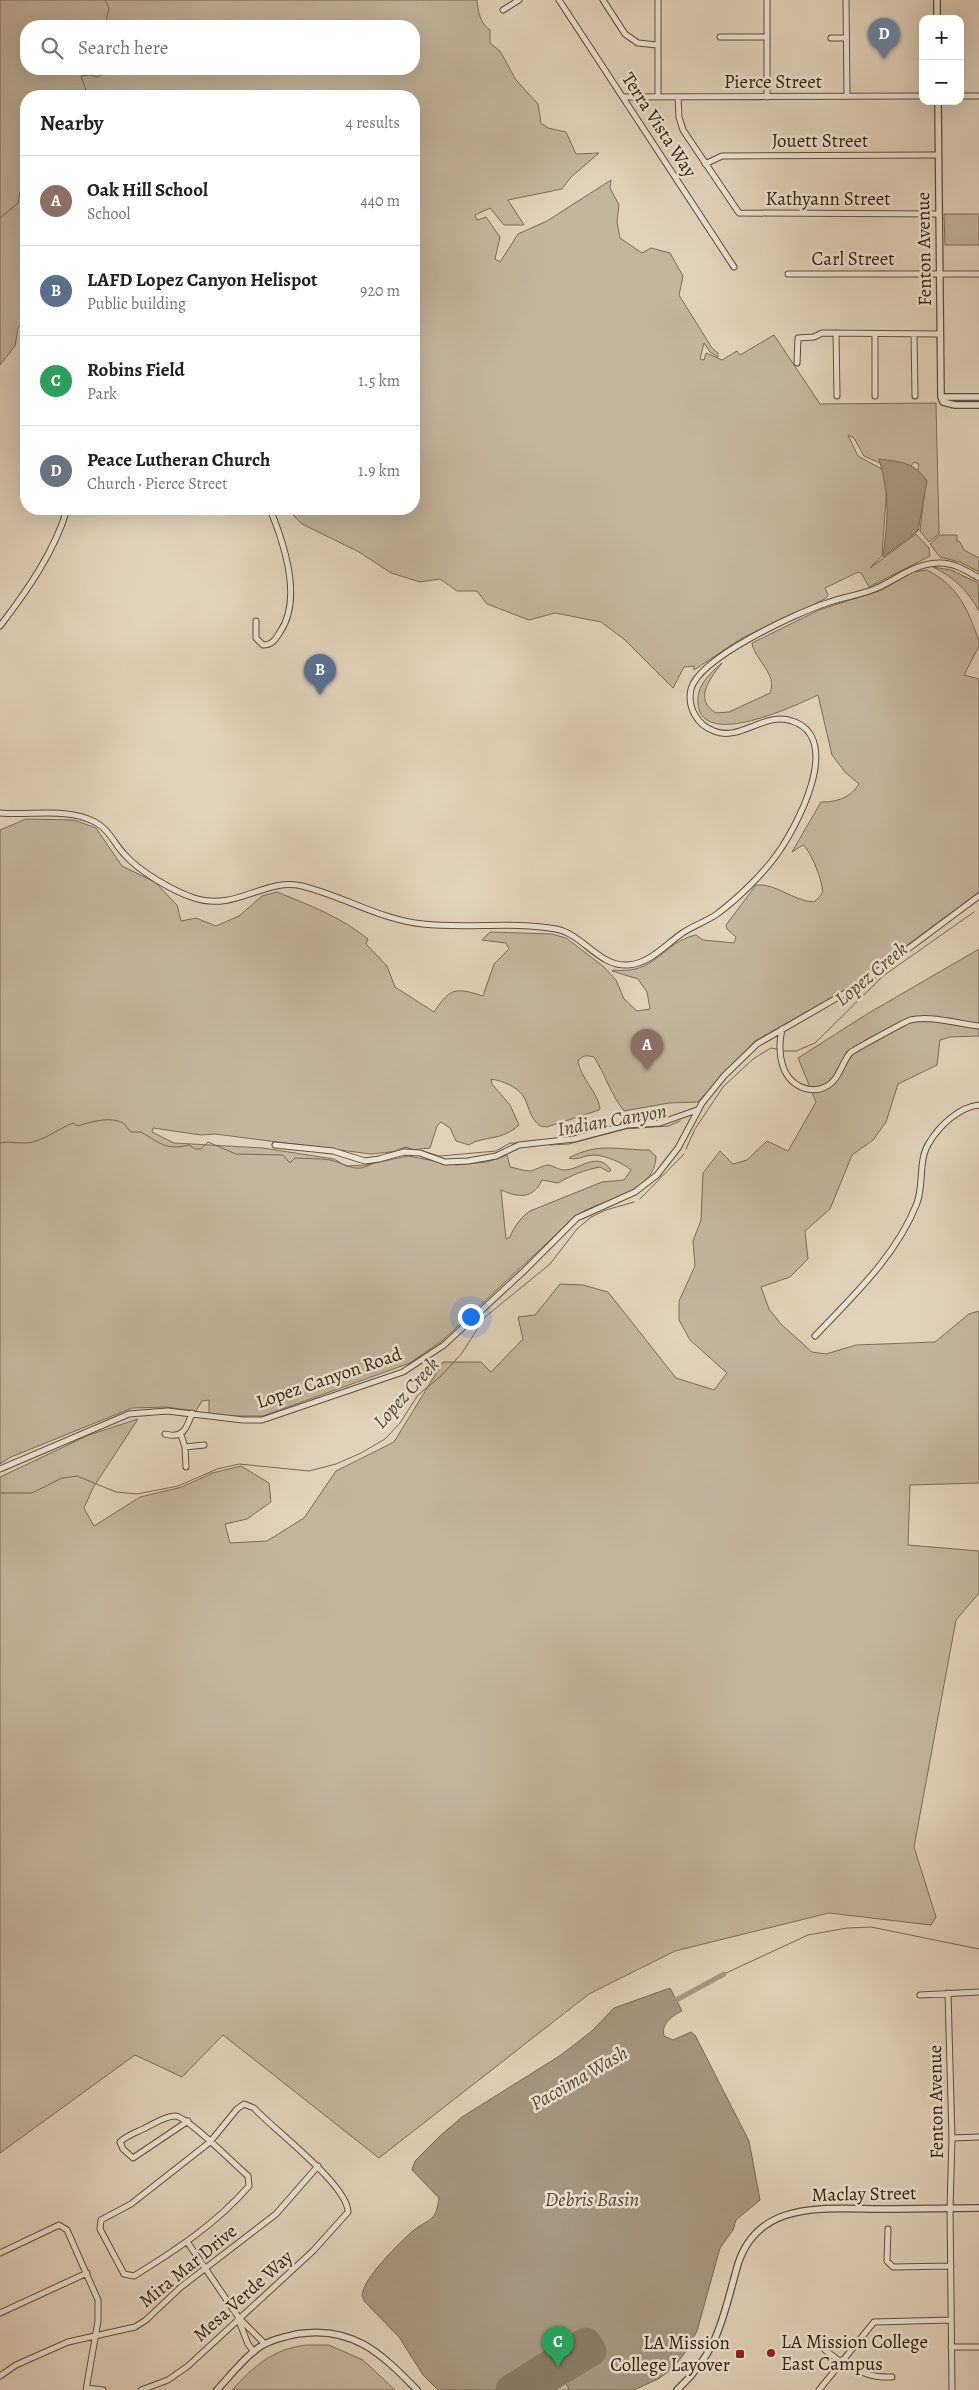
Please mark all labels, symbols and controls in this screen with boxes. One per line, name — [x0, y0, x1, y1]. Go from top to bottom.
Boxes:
map controls — [919, 15, 964, 105]
button: + — [919, 15, 964, 60]
pin: D — [868, 18, 900, 59]
search box — [20, 20, 420, 75]
icon: search — [38, 34, 66, 62]
text: Search here — [78, 35, 168, 61]
button: − — [919, 60, 964, 105]
street label: Terra Vista Way — [615, 67, 703, 183]
street label: Pierce Street — [724, 69, 822, 95]
text: Nearby — [40, 109, 103, 137]
text: 4 results — [346, 112, 400, 134]
street label: Jouett Street — [772, 128, 868, 154]
text: Oak Hill School — [87, 177, 208, 203]
street label: Kathyann Street — [766, 186, 890, 212]
text: A — [51, 190, 61, 212]
text: 440 m — [360, 190, 400, 212]
street label: Fenton Avenue — [910, 192, 938, 306]
text: School — [87, 203, 130, 225]
street label: Carl Street — [811, 246, 895, 272]
text: LAFD Lopez Canyon Helispot — [87, 267, 317, 293]
text: B — [51, 280, 61, 302]
text: 920 m — [360, 280, 400, 302]
text: Public building — [87, 293, 186, 315]
text: Robins Field — [87, 357, 185, 383]
text: C — [51, 370, 61, 392]
text: 1.5 km — [358, 370, 400, 392]
text: Park — [87, 383, 117, 405]
text: Peace Lutheran Church — [87, 447, 270, 473]
text: D — [50, 460, 62, 482]
text: 1.9 km — [358, 460, 400, 482]
text: Church · Pierce Street — [87, 473, 228, 495]
pin: B — [304, 654, 336, 695]
water label: Lopez Creek — [829, 936, 913, 1012]
pin: A — [631, 1029, 663, 1070]
water label: Indian Canyon — [555, 1097, 669, 1143]
your location — [458, 1304, 484, 1330]
street label: Lopez Canyon Road — [253, 1341, 406, 1415]
water label: Lopez Creek — [367, 1351, 445, 1434]
water label: Pacoima Wash — [525, 2039, 633, 2117]
street label: Fenton Avenue — [922, 2045, 950, 2159]
street label: Maclay Street — [811, 2180, 917, 2208]
water label: Debris Basin — [545, 2186, 639, 2213]
street label: Mira Mar Drive — [133, 2218, 243, 2314]
street label: Mesa Verde Way — [188, 2244, 299, 2348]
pin: C — [542, 2326, 574, 2367]
place label: LA Mission College East Campus — [781, 2329, 928, 2377]
place label: LA Mission College Layover — [610, 2330, 730, 2378]
marker: LA Mission College East Campus — [765, 2347, 777, 2359]
marker: LA Mission College Layover — [734, 2348, 746, 2360]

